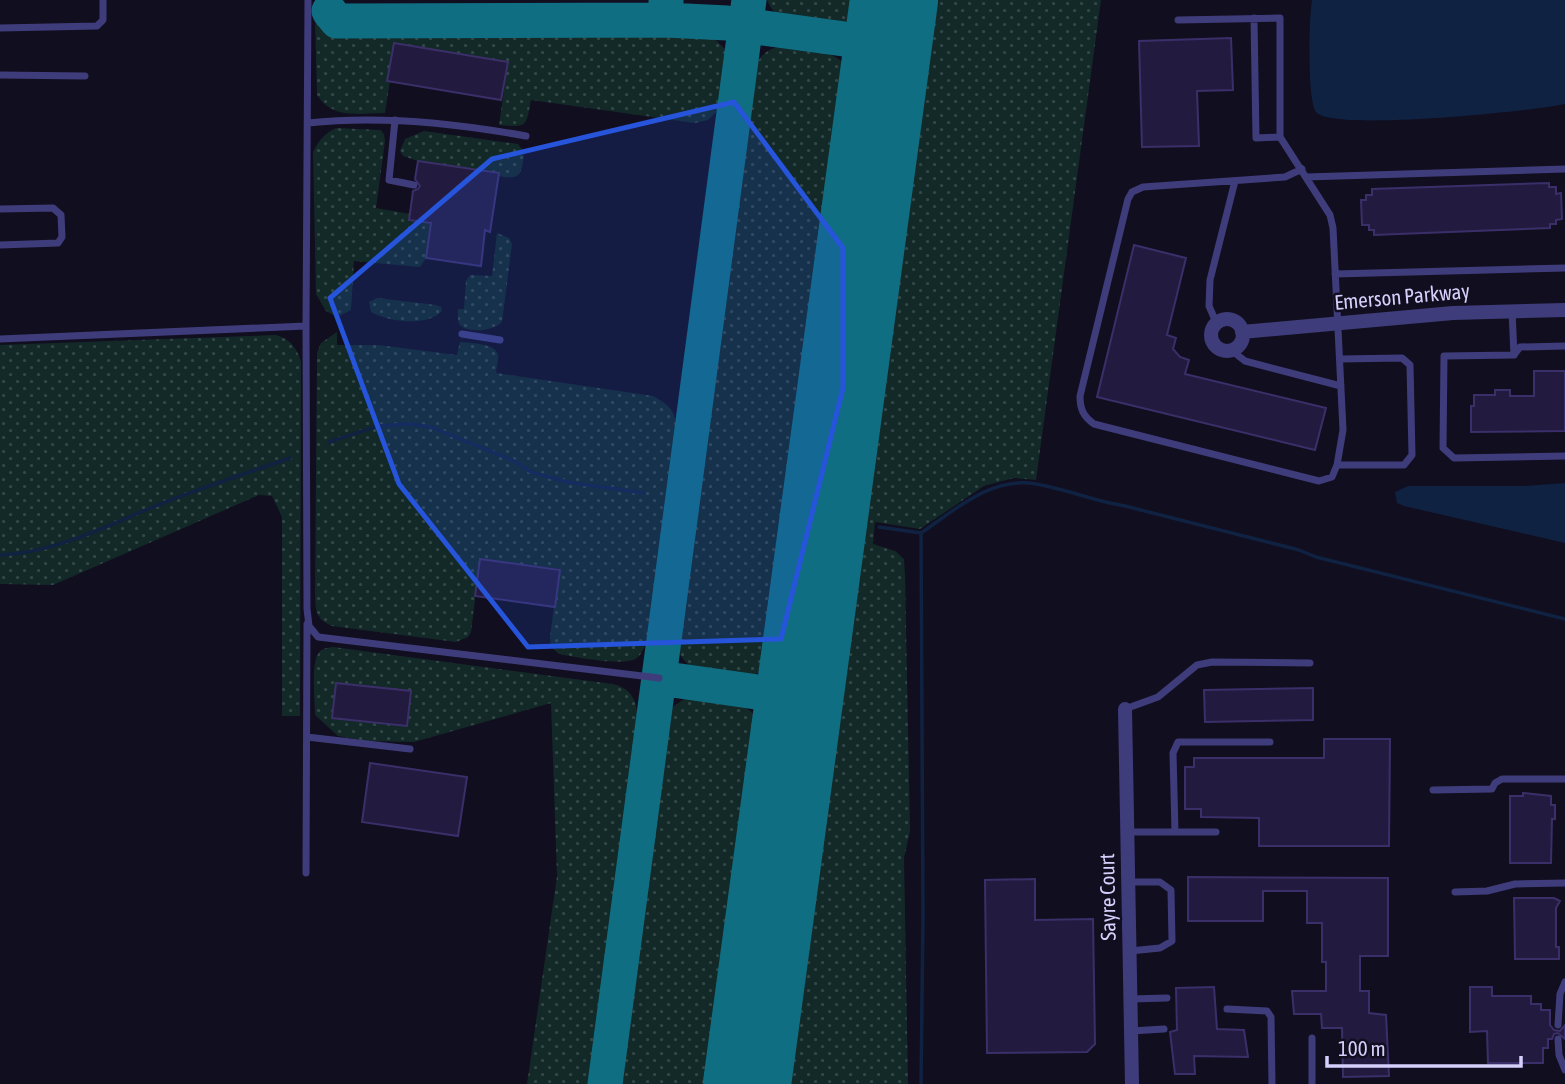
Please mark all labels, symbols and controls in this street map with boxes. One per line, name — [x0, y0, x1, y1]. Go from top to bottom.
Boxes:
street label: Emerson Parkway — [1333, 278, 1471, 314]
street label: Sayre Court — [1094, 853, 1120, 941]
scale bar — [1327, 1024, 1521, 1068]
text: 100 m — [1338, 1036, 1386, 1060]

